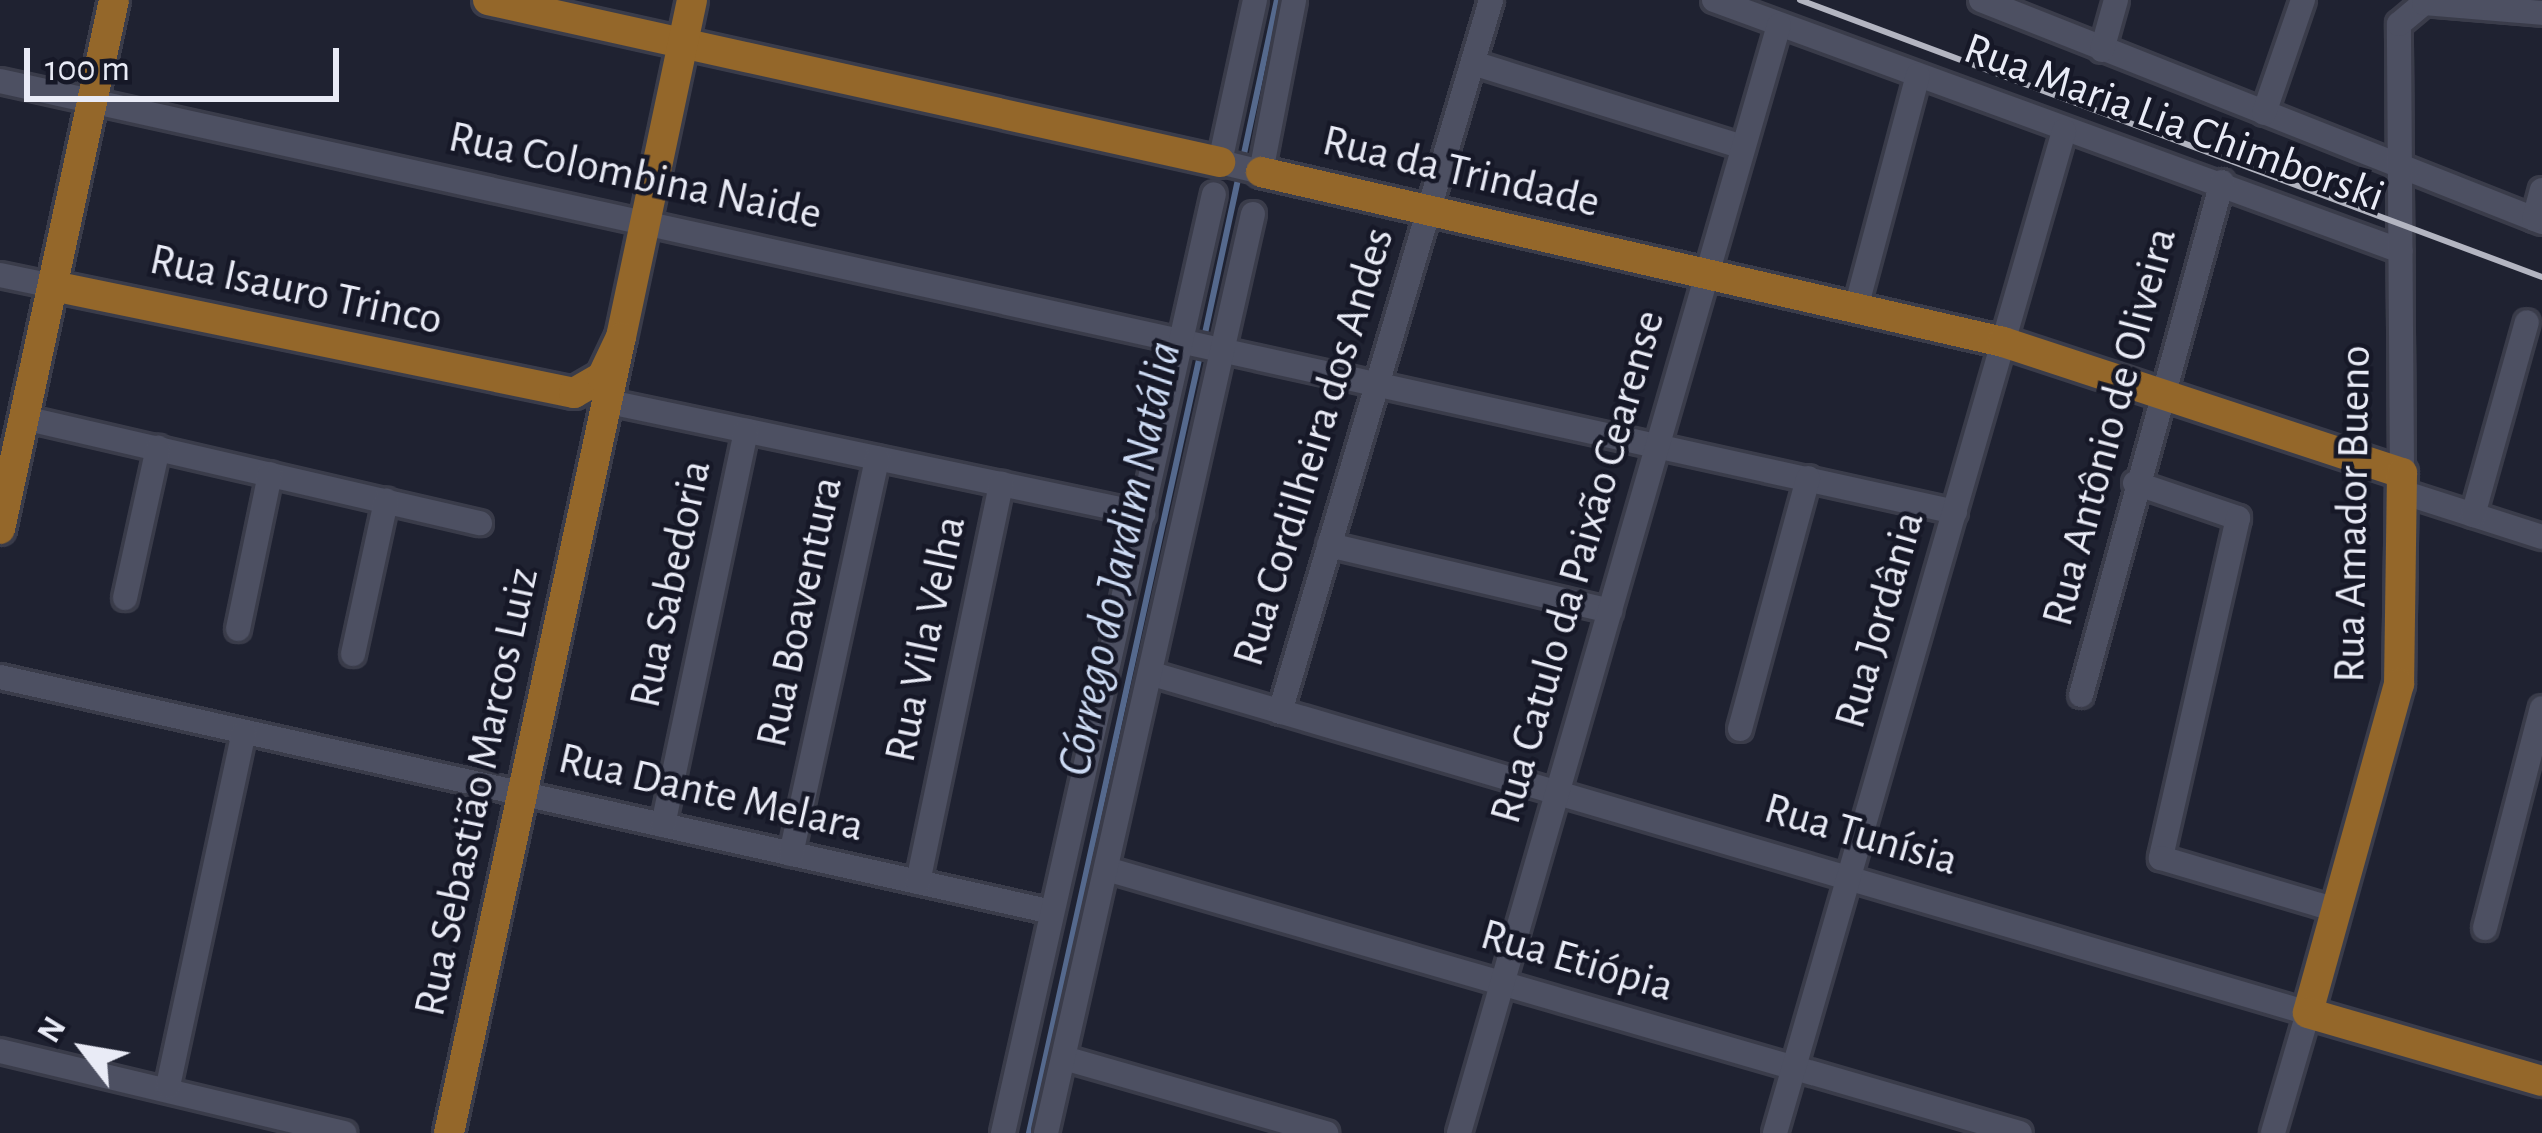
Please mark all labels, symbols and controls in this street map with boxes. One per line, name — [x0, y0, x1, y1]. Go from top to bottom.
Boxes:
street label: Rua Maria Lia Chimborski — [1957, 22, 2391, 224]
scale bar — [30, 24, 345, 98]
text: 100 m — [45, 51, 130, 87]
street label: Rua Colombina Naide — [444, 110, 826, 242]
street label: Rua da Trindade — [1317, 114, 1605, 230]
street label: Rua Cordilheira dos Andes — [1222, 221, 1406, 673]
street label: Rua Antônio de Oliveira — [2031, 222, 2189, 632]
street label: Rua Isauro Trinco — [145, 233, 447, 347]
street label: Rua Catulo da Paixão Cearense — [1479, 304, 1677, 830]
water label: Córrego do Jardim Natália — [1047, 337, 1195, 781]
street label: Rua Amador Bueno — [2323, 345, 2383, 683]
street label: Rua Sabedoria — [618, 455, 724, 713]
street label: Rua Boaventura — [745, 472, 855, 752]
street label: Rua Jordânia — [1823, 505, 1937, 735]
street label: Rua Vila Velha — [874, 511, 978, 767]
street label: Rua Sebastião Marcos Luiz — [403, 563, 551, 1021]
street label: Rua Dante Melara — [553, 732, 869, 854]
street label: Rua Tunísia — [1758, 782, 1964, 888]
street label: Rua Etiópia — [1474, 908, 1680, 1014]
north arrow — [24, 989, 144, 1109]
text: N — [33, 1012, 73, 1049]

